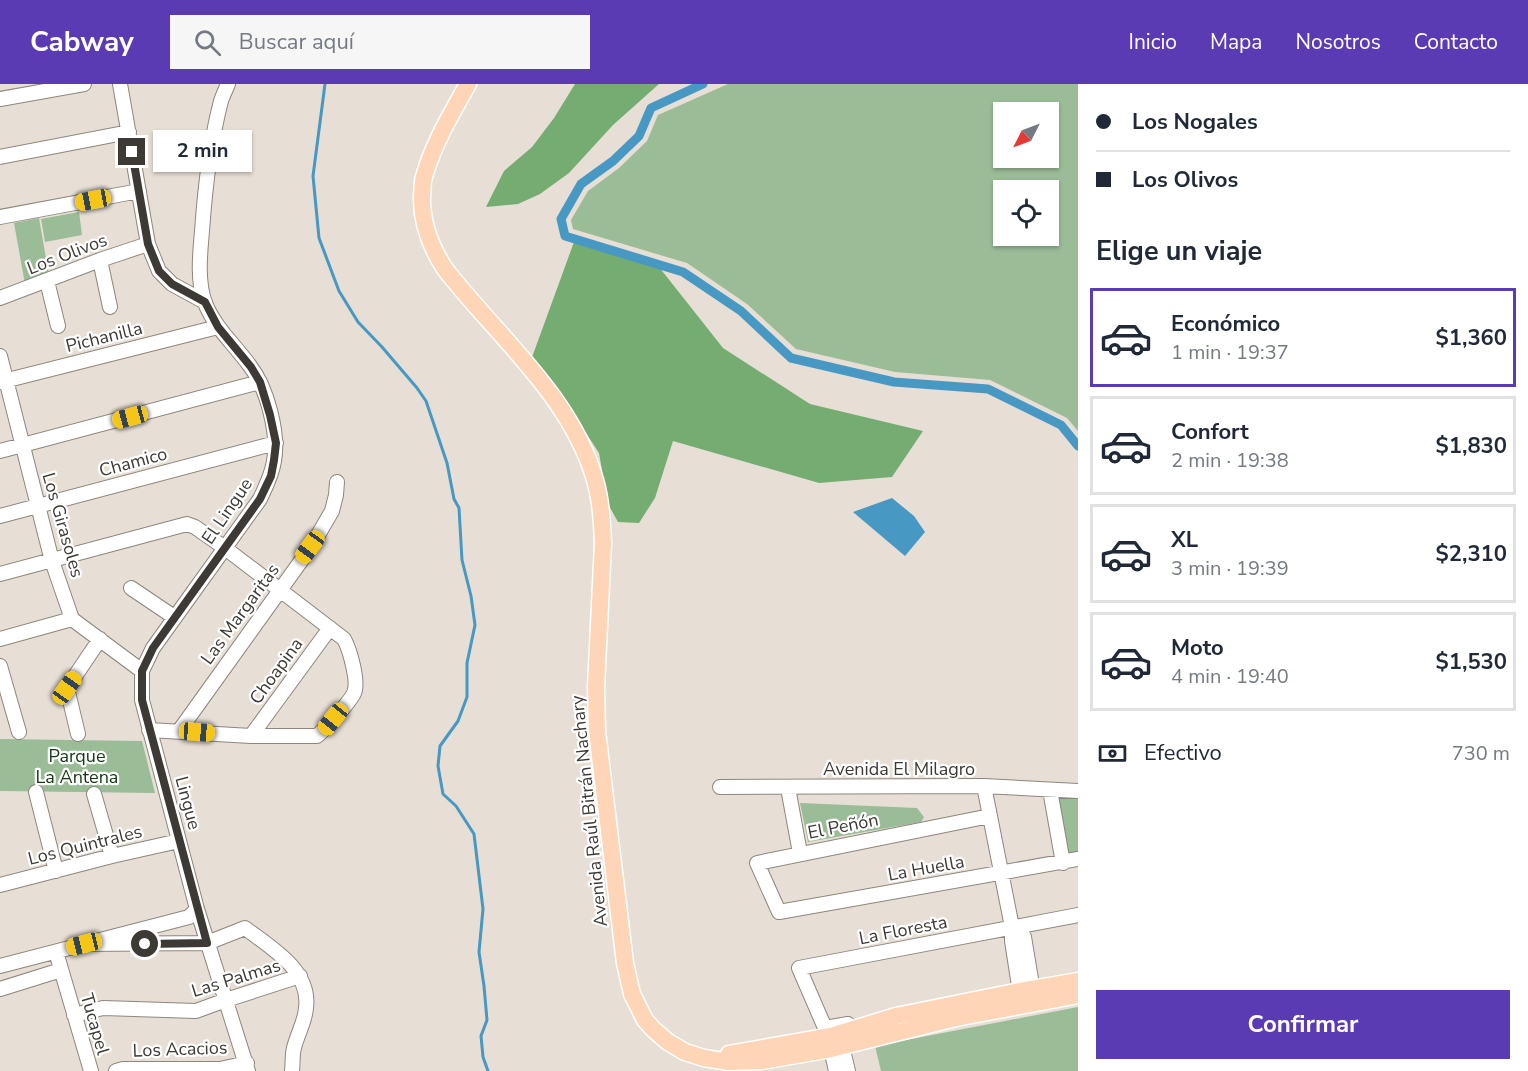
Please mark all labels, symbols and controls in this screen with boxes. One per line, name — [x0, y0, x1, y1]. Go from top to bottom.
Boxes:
search box — [170, 15, 590, 69]
text: Cabway — [30, 23, 134, 61]
icon: search — [191, 26, 224, 59]
text: Buscar aquí — [239, 27, 354, 57]
text: Inicio — [1129, 28, 1177, 56]
text: Mapa — [1210, 28, 1262, 56]
text: Nosotros — [1295, 28, 1381, 56]
text: Contacto — [1414, 28, 1498, 56]
north arrow — [993, 102, 1059, 168]
map controls — [993, 102, 1059, 246]
text: Los Nogales — [1132, 107, 1258, 137]
callout: 2 min — [153, 131, 252, 173]
text: 2 min — [177, 137, 228, 164]
route end — [118, 138, 145, 165]
text: Los Olivos — [1132, 165, 1238, 195]
button: locate — [993, 180, 1059, 246]
car — [74, 188, 112, 212]
street label: Los Olivos — [23, 228, 111, 280]
text: Elige un viaje — [1096, 233, 1262, 270]
text: Económico — [1171, 309, 1280, 339]
icon: car — [1099, 311, 1153, 365]
street label: Pichanilla — [63, 316, 145, 358]
text: $1,360 — [1436, 323, 1507, 353]
text: 1 min · 19:37 — [1171, 339, 1289, 366]
car — [110, 404, 150, 430]
text: Confort — [1171, 417, 1249, 447]
icon: car — [1099, 419, 1153, 473]
text: $1,830 — [1436, 431, 1507, 461]
street label: Chamico — [96, 441, 170, 483]
text: 2 min · 19:38 — [1171, 447, 1289, 474]
street label: Los Girasoles — [37, 470, 89, 580]
street label: El Lingue — [196, 473, 258, 549]
text: XL — [1171, 525, 1198, 555]
car — [292, 527, 328, 567]
icon: car — [1099, 527, 1153, 581]
text: $2,310 — [1436, 539, 1507, 569]
text: 3 min · 19:39 — [1171, 555, 1289, 582]
street label: Las Margaritas — [195, 559, 285, 669]
street label: Choapina — [244, 633, 308, 709]
text: Moto — [1171, 633, 1224, 663]
icon: car — [1099, 635, 1153, 689]
text: $1,530 — [1436, 647, 1507, 677]
text: 4 min · 19:40 — [1171, 663, 1289, 690]
car — [49, 668, 85, 708]
street label: Avenida Raúl Bitrán Nachary — [565, 693, 613, 928]
car — [315, 699, 351, 739]
car — [178, 722, 216, 742]
icon: cash — [1096, 737, 1129, 770]
text: Efectivo — [1144, 738, 1222, 768]
text: 730 m — [1452, 740, 1510, 767]
park label: Parque La Antena — [36, 744, 118, 789]
street label: Avenida El Milagro — [823, 757, 975, 781]
street label: Lingue — [169, 774, 207, 832]
street label: El Peñón — [806, 807, 880, 845]
street label: Los Quintrales — [25, 819, 145, 871]
street label: La Huella — [886, 849, 966, 887]
street label: La Floresta — [857, 910, 949, 950]
route start — [131, 930, 158, 957]
car — [64, 931, 104, 957]
street label: Las Palmas — [188, 953, 284, 1003]
street label: Tucapel — [75, 990, 115, 1058]
button: Confirmar — [1096, 990, 1510, 1059]
street label: Los Acacios — [132, 1035, 228, 1063]

